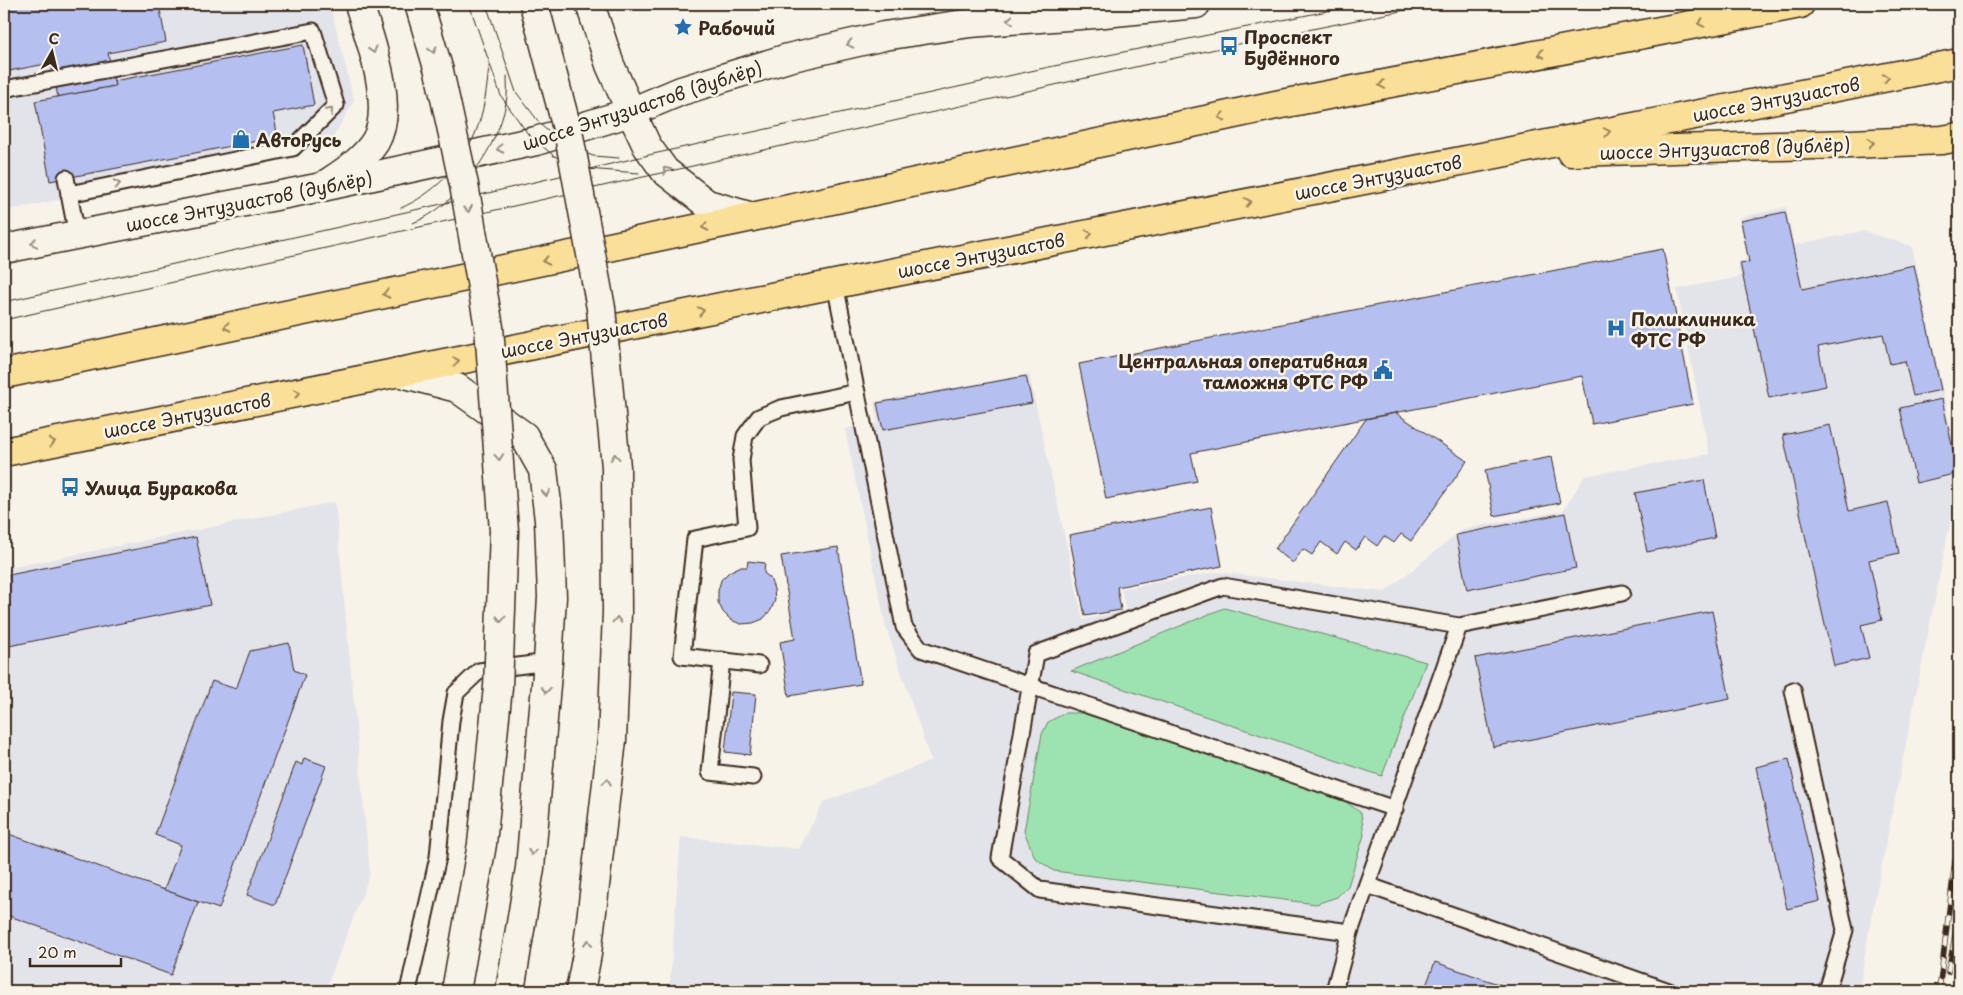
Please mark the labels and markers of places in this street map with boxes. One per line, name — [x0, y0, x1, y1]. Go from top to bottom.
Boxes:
place label: Рабочий — [698, 14, 775, 41]
place icon: Рабочий — [672, 16, 694, 38]
place label: Проспект Будённого — [1244, 23, 1340, 71]
bus stop icon: Проспект Будённого — [1218, 35, 1240, 57]
place label: АвтоРусь — [256, 126, 342, 153]
shop icon: АвтоРусь — [230, 128, 252, 150]
place label: Поликлиника ФТС РФ — [1631, 305, 1756, 353]
hospital icon: Поликлиника ФТС РФ — [1605, 317, 1627, 339]
place label: Центральная оперативная таможня ФТС РФ — [1118, 347, 1368, 395]
public building icon: Центральная оперативная таможня ФТС РФ — [1372, 359, 1394, 381]
place label: Улица Буракова — [84, 474, 238, 501]
bus stop icon: Улица Буракова — [59, 476, 81, 498]

